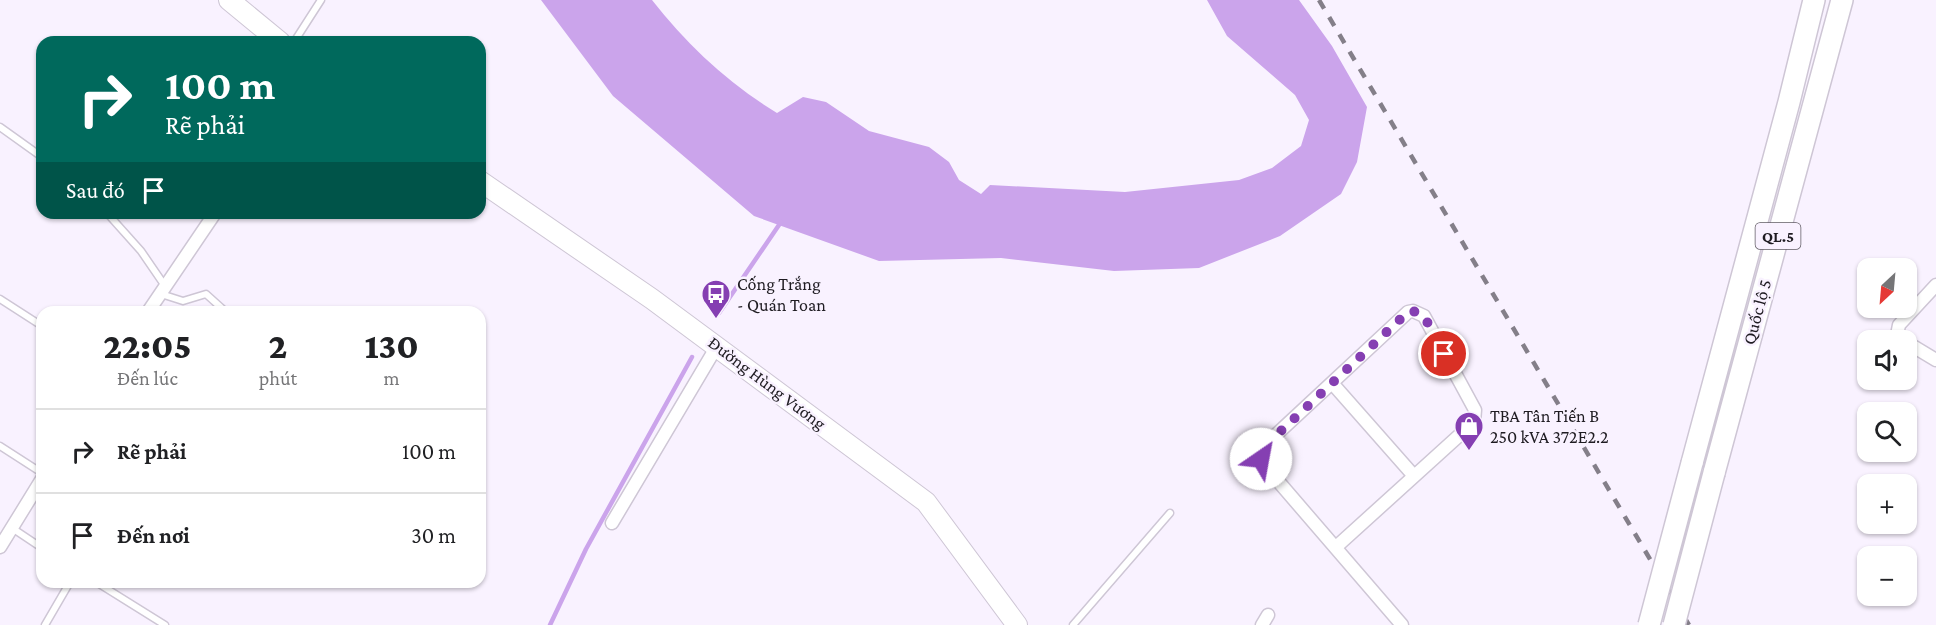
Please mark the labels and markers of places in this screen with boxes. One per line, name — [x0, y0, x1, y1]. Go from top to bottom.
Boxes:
place label: Cống Trắng - Quán Toan — [737, 274, 826, 315]
bus stop icon: Cống Trắng - Quán Toan — [700, 278, 732, 320]
pin — [1418, 328, 1469, 379]
place label: TBA Tân Tiến B 250 kVA 372E2.2 — [1490, 406, 1609, 447]
shop icon: TBA Tân Tiến B 250 kVA 372E2.2 — [1453, 410, 1485, 452]

